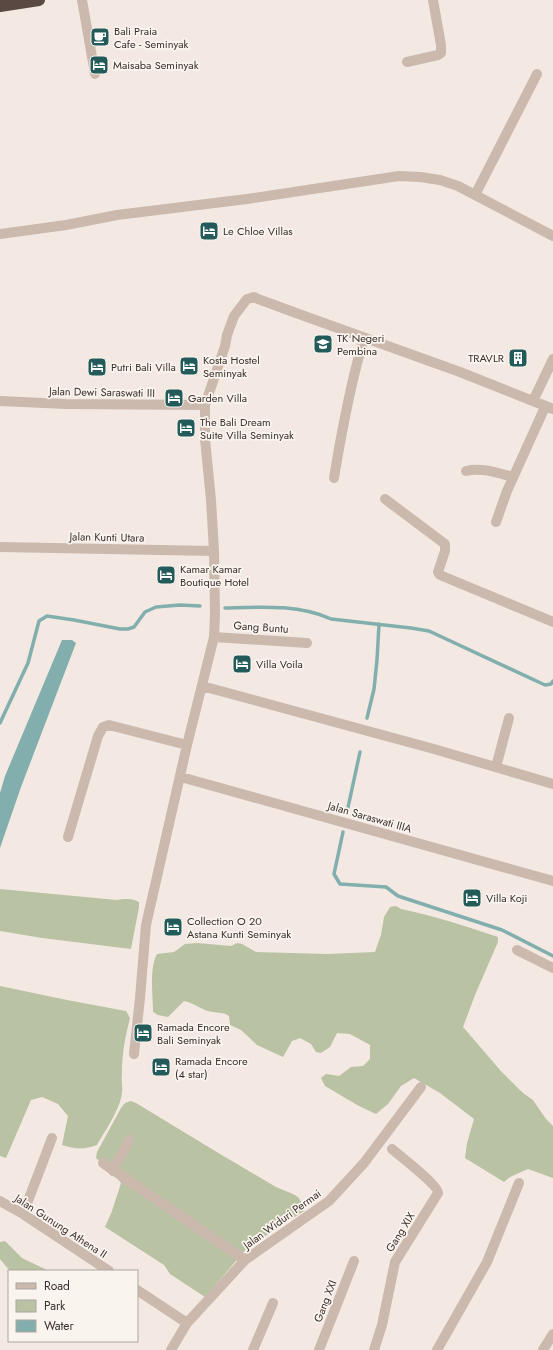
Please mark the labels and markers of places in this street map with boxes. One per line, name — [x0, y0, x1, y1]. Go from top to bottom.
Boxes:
place label: Bali Praia Cafe - Seminyak — [114, 23, 189, 52]
cafe icon: Bali Praia Cafe - Seminyak — [89, 26, 111, 48]
hotel icon: Maisaba Seminyak — [88, 54, 110, 76]
place label: Maisaba Seminyak — [113, 57, 199, 73]
hotel icon: Le Chloe Villas — [198, 220, 220, 242]
place label: Le Chloe Villas — [223, 223, 293, 239]
place label: TK Negeri Pembina — [337, 330, 385, 359]
school or university icon: TK Negeri Pembina — [312, 333, 334, 355]
building icon: TRAVLR — [507, 347, 529, 369]
place label: TRAVLR — [468, 350, 505, 366]
place label: Kosta Hostel Seminyak — [203, 352, 260, 381]
hotel icon: Kosta Hostel Seminyak — [178, 355, 200, 377]
hotel icon: Putri Bali Villa — [86, 356, 108, 378]
place label: Putri Bali Villa — [111, 359, 176, 375]
hotel icon: Garden Villa — [163, 387, 185, 409]
place label: Garden Villa — [188, 390, 247, 406]
place label: The Bali Dream Suite Villa Seminyak — [200, 414, 294, 443]
hotel icon: The Bali Dream Suite Villa Seminyak — [175, 417, 197, 439]
place label: Kamar Kamar Boutique Hotel — [180, 561, 249, 590]
hotel icon: Kamar Kamar Boutique Hotel — [155, 564, 177, 586]
hotel icon: Villa Voila — [231, 653, 253, 675]
place label: Villa Voila — [256, 656, 303, 672]
hotel icon: Villa Koji — [461, 887, 483, 909]
place label: Villa Koji — [486, 890, 527, 906]
place label: Collection O 20 Astana Kunti Seminyak — [187, 913, 291, 942]
hotel icon: Collection O 20 Astana Kunti Seminyak — [162, 916, 184, 938]
place label: Ramada Encore Bali Seminyak — [157, 1019, 230, 1048]
hotel icon: Ramada Encore Bali Seminyak — [132, 1022, 154, 1044]
place label: Ramada Encore (4 star) — [175, 1053, 248, 1082]
hotel icon: Ramada Encore (4 star) — [150, 1056, 172, 1078]

